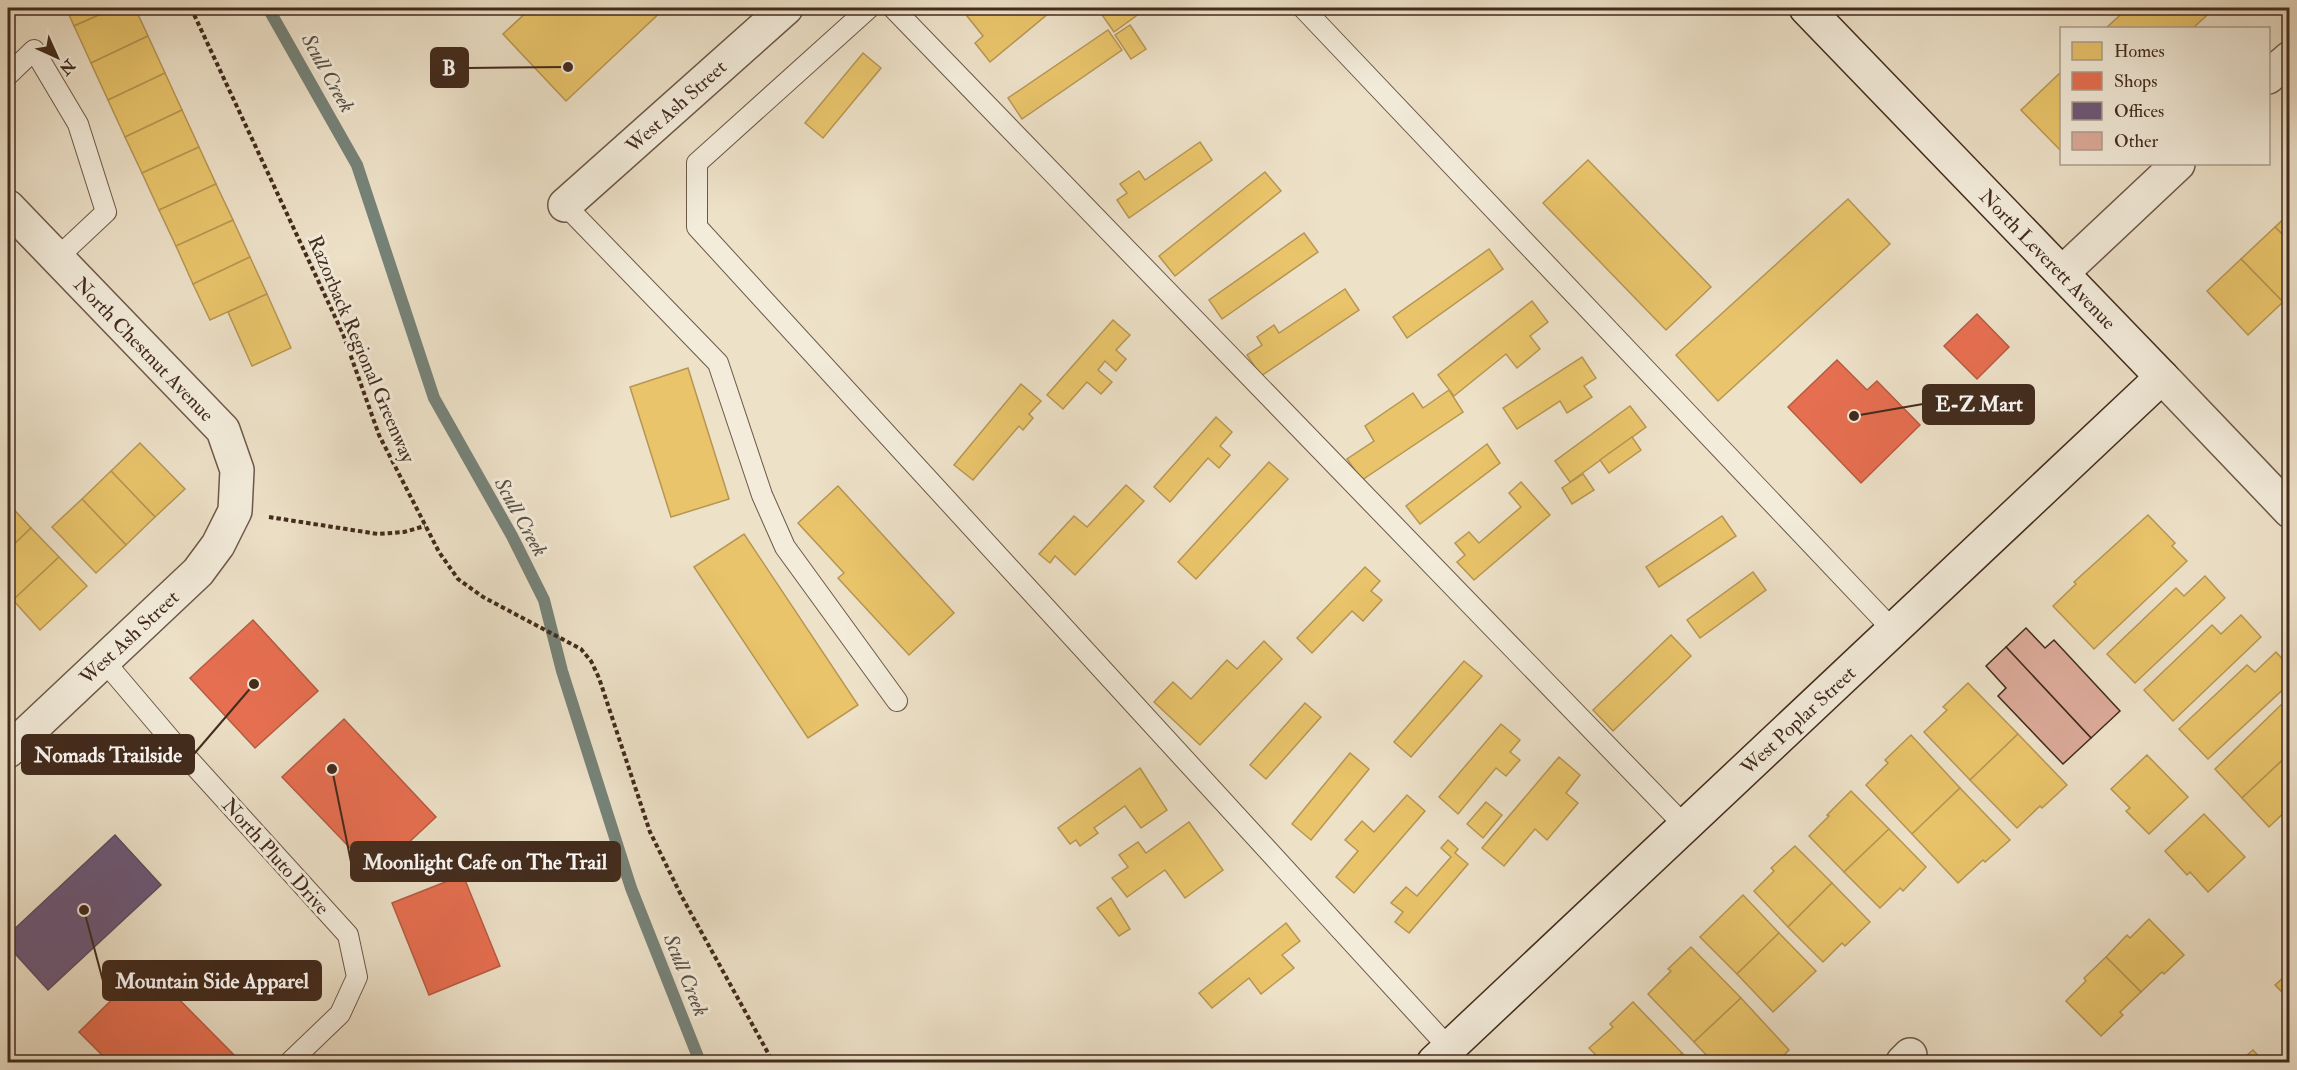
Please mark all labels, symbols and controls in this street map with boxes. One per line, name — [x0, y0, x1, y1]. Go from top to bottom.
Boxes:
north arrow — [27, 27, 87, 87]
legend — [2060, 27, 2270, 165]
water label: Scull Creek — [294, 28, 360, 118]
text: Homes — [2114, 40, 2165, 63]
callout: B — [431, 48, 468, 87]
text: N — [54, 54, 80, 80]
street label: West Ash Street — [620, 54, 732, 159]
text: B — [442, 55, 456, 82]
text: Shops — [2114, 70, 2157, 93]
text: Offices — [2114, 100, 2164, 123]
text: Other — [2114, 130, 2158, 153]
street label: North Leverett Avenue — [1974, 184, 2121, 335]
street label: Razorback Regional Greenway — [302, 232, 421, 468]
street label: North Chestnut Avenue — [68, 272, 219, 427]
callout: E-Z Mart — [1923, 385, 2034, 424]
text: E-Z Mart — [1935, 391, 2023, 418]
water label: Scull Creek — [487, 472, 553, 562]
street label: West Ash Street — [74, 585, 185, 690]
street label: West Poplar Street — [1735, 660, 1862, 782]
callout: Nomads Trailside — [22, 735, 194, 774]
text: Nomads Trailside — [33, 742, 182, 769]
street label: North Pluto Drive — [217, 793, 335, 920]
callout: Moonlight Cafe on The Trail — [351, 842, 620, 881]
text: Moonlight Cafe on The Trail — [362, 849, 608, 876]
water label: Scull Creek — [656, 929, 714, 1020]
callout: Mountain Side Apparel — [103, 961, 321, 1000]
text: Mountain Side Apparel — [114, 968, 309, 995]

